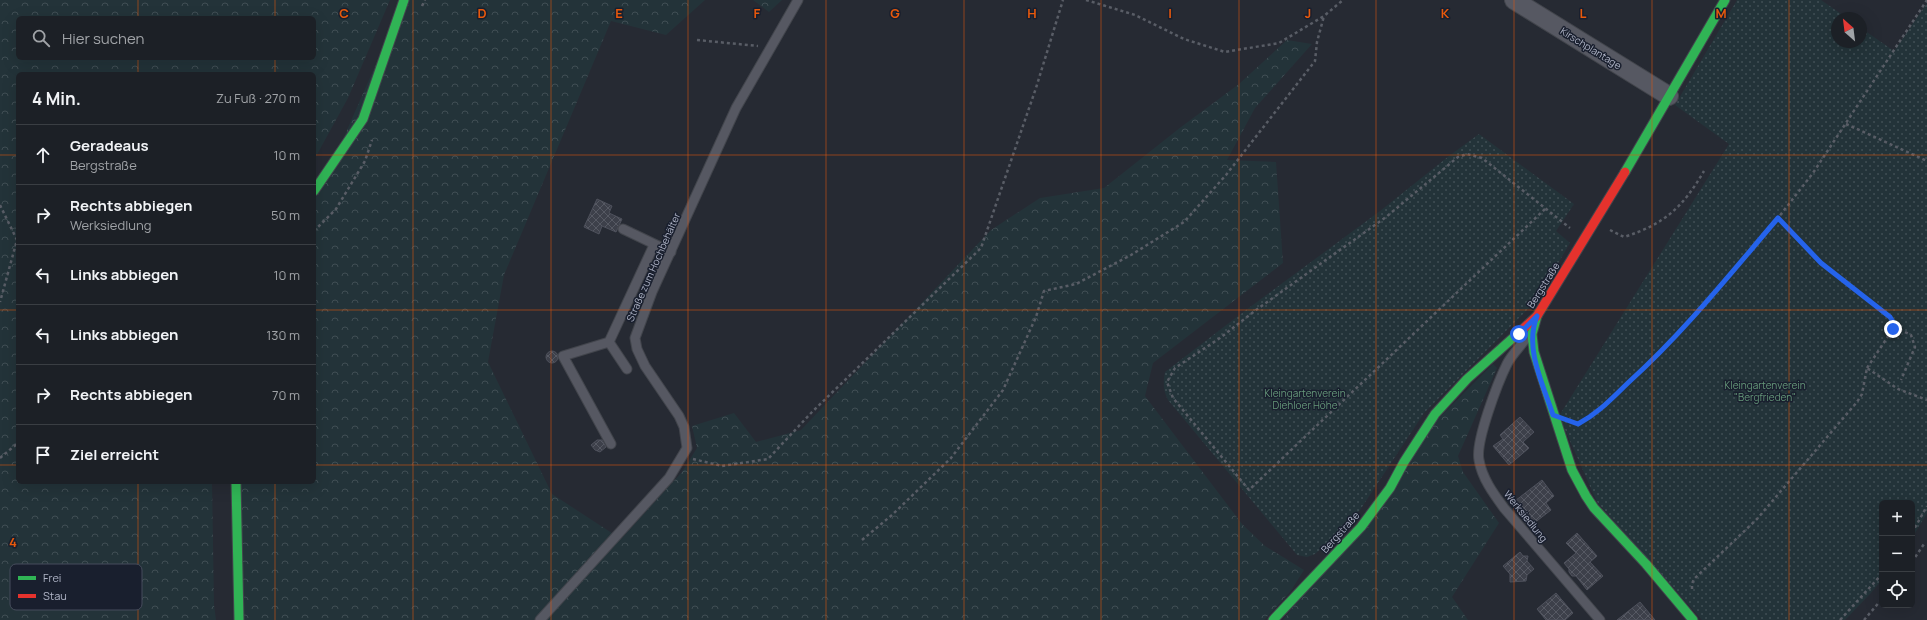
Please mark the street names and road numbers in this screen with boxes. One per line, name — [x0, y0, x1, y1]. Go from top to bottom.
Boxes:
street label: Kirschplantage — [1558, 24, 1624, 72]
street label: Straße zum Hochbehälter — [623, 210, 684, 324]
street label: Bergstraße — [1523, 259, 1563, 310]
street label: Werksiedlung — [1501, 487, 1551, 545]
street label: Bergstraße — [1318, 508, 1362, 556]

